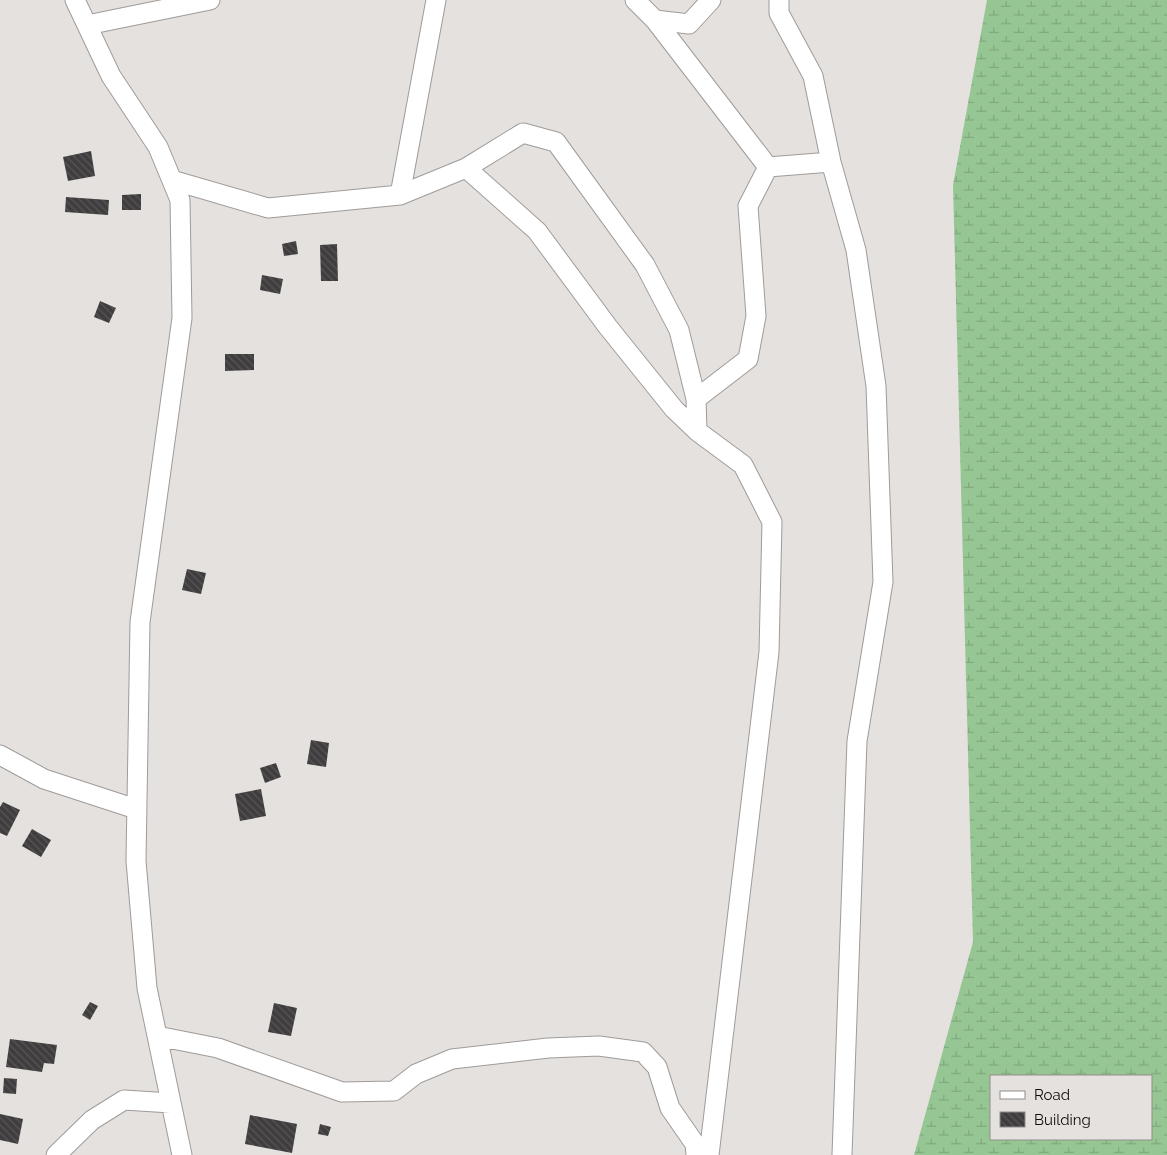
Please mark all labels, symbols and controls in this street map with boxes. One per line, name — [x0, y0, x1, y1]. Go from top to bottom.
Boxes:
legend — [990, 1075, 1152, 1140]
text: Road — [1034, 1086, 1070, 1104]
text: Building — [1034, 1111, 1091, 1129]

